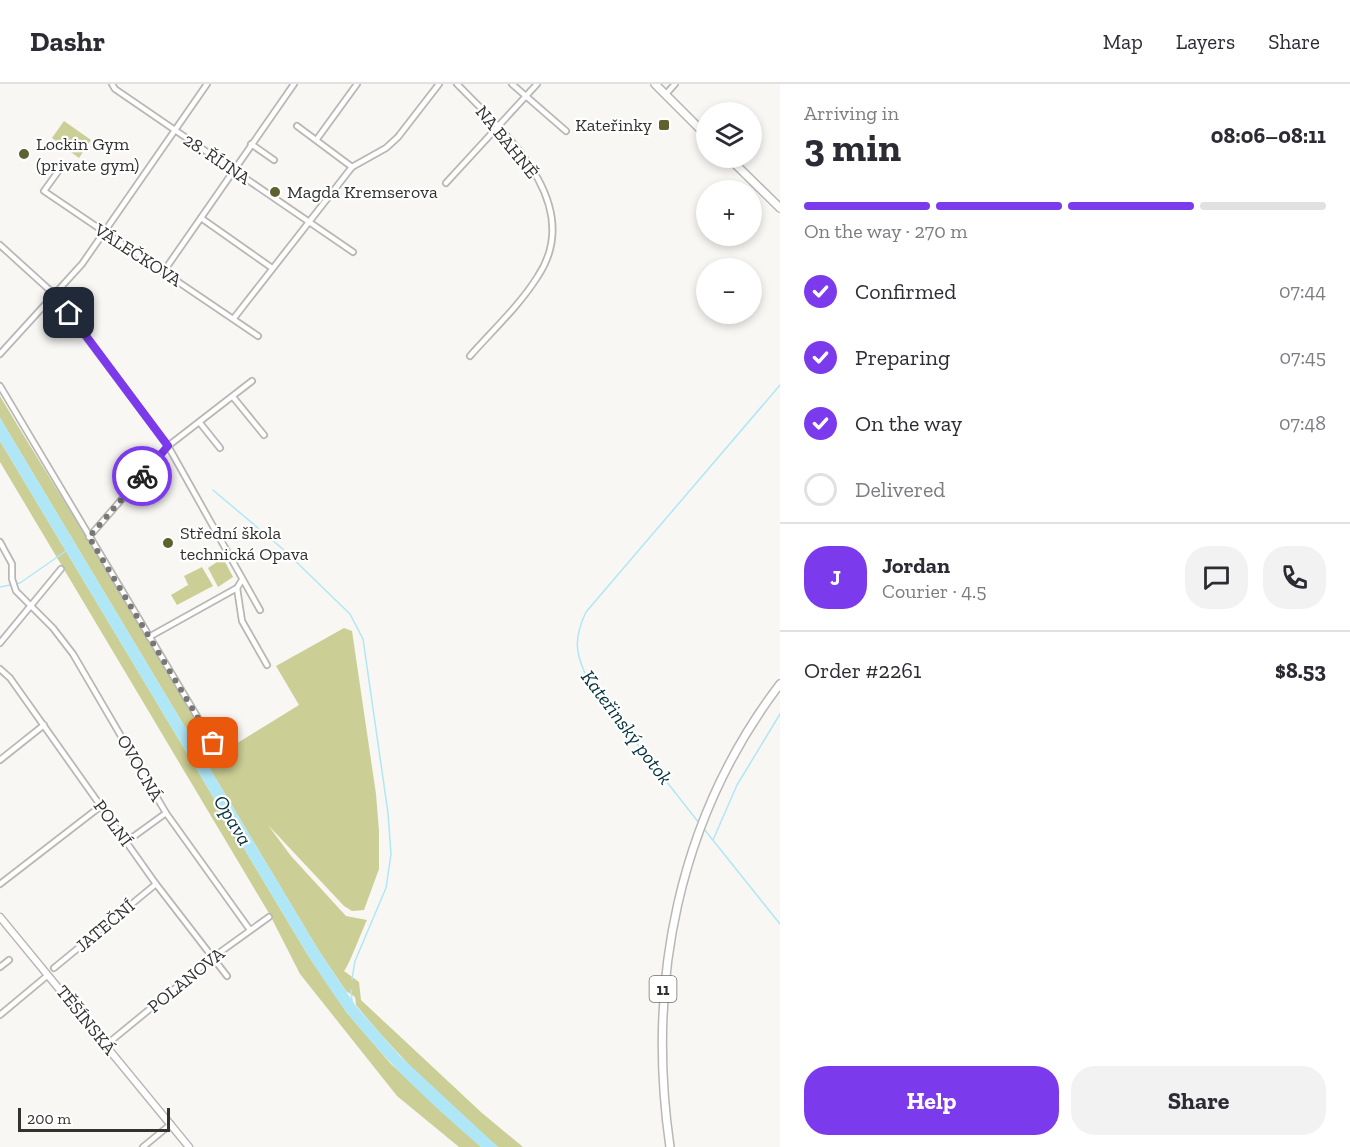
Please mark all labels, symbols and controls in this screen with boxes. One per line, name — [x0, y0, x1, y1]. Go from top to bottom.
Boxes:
text: Dashr — [30, 25, 105, 58]
text: Map — [1103, 29, 1143, 54]
text: Layers — [1176, 29, 1235, 54]
text: Share — [1268, 29, 1320, 54]
street label: NA BAHNĚ — [471, 101, 543, 183]
text: Arriving in — [804, 101, 899, 125]
map controls — [696, 102, 762, 324]
button: layers — [696, 102, 762, 168]
place label: Kateřinky — [575, 114, 653, 136]
marker: Kateřinky — [657, 118, 671, 132]
text: 08:06–08:11 — [1211, 122, 1326, 149]
text: 3 min — [804, 124, 901, 171]
street label: 28. ŘÍJNA — [179, 129, 255, 190]
place label: Lockin Gym (private gym) — [36, 133, 139, 176]
marker: Lockin Gym (private gym) — [17, 147, 31, 161]
button: + — [696, 180, 762, 246]
place label: Magda Kremserova — [287, 181, 438, 203]
marker: Magda Kremserova — [268, 185, 282, 199]
street label: VÁLEČKOVA — [89, 218, 186, 292]
text: On the way · 270 m — [804, 219, 967, 243]
button: − — [696, 258, 762, 324]
icon: check — [804, 275, 837, 308]
text: Confirmed — [855, 278, 956, 305]
text: 07:44 — [1279, 279, 1326, 303]
pin — [43, 287, 94, 338]
icon: home — [52, 296, 85, 329]
icon: check — [804, 341, 837, 374]
text: Preparing — [855, 344, 950, 371]
text: 07:45 — [1280, 345, 1326, 369]
icon: check — [804, 407, 837, 440]
text: On the way — [855, 410, 962, 437]
text: 07:48 — [1279, 411, 1326, 435]
courier — [112, 446, 172, 506]
icon: bike — [126, 460, 159, 493]
text: Delivered — [855, 476, 945, 503]
place label: Střední škola technická Opava — [180, 522, 309, 565]
marker: Střední škola technická Opava — [161, 536, 175, 550]
button: chat — [1185, 546, 1248, 609]
button: phone — [1263, 546, 1326, 609]
text: Jordan — [882, 552, 950, 579]
text: J — [830, 564, 841, 591]
text: Courier · 4.5 — [882, 579, 987, 603]
text: Order #2261 — [804, 657, 921, 684]
text: $8.53 — [1275, 657, 1326, 684]
water label: Kateřinský potok — [576, 665, 678, 789]
pin — [187, 717, 238, 768]
icon: bag — [196, 726, 229, 759]
street label: OVOCNÁ — [112, 731, 168, 805]
water label: Opava — [209, 791, 257, 849]
street label: POLNÍ — [89, 795, 137, 851]
street label: JATEČNÍ — [71, 895, 139, 957]
street label: POLANOVA — [143, 942, 229, 1018]
road number: 11 — [650, 976, 676, 1002]
street label: TĚŠÍNSKÁ — [51, 981, 121, 1060]
button: Help — [804, 1066, 1059, 1135]
button: Share — [1071, 1066, 1326, 1135]
scale bar — [18, 1105, 170, 1132]
text: 200 m — [27, 1109, 71, 1128]

